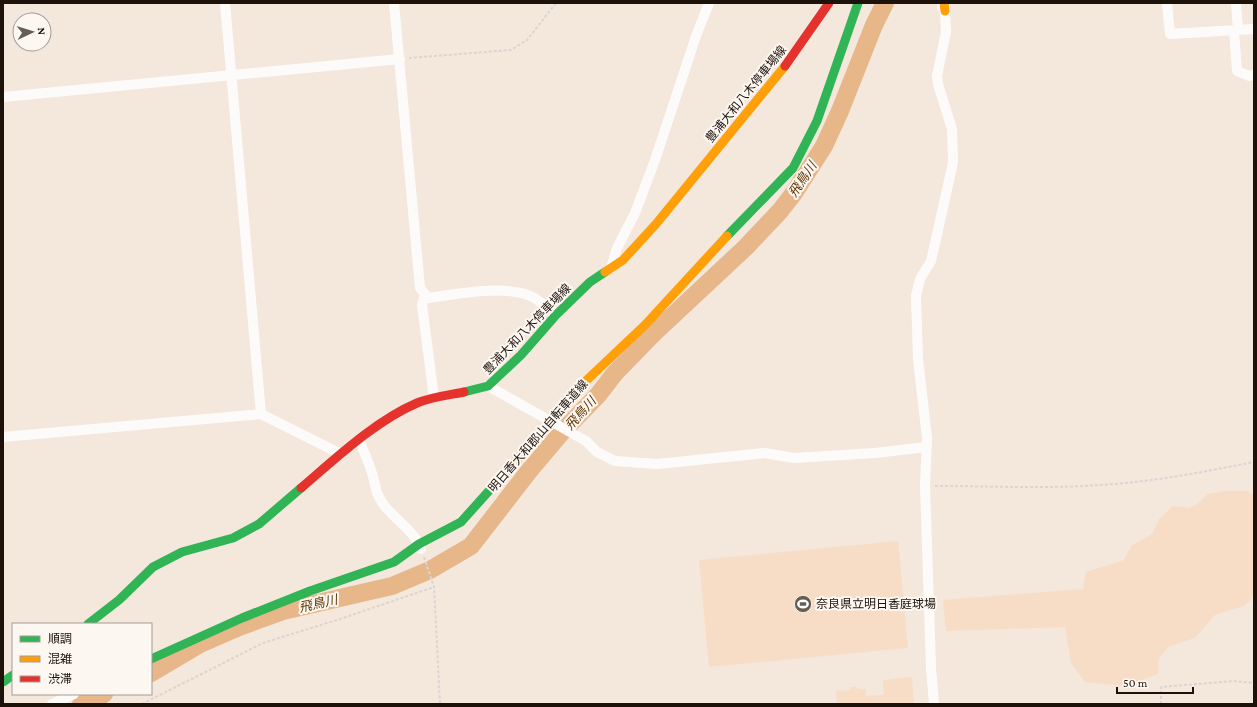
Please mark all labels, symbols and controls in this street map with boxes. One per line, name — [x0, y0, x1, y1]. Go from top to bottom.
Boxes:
north arrow — [12, 12, 52, 52]
text: N — [36, 27, 48, 36]
street label: 豊浦大和八木停車場線 — [703, 43, 789, 145]
water label: 飛鳥川 — [785, 157, 821, 200]
street label: 豊浦大和八木停車場線 — [480, 281, 574, 377]
street label: 明日香大和郡山自転車道線 — [485, 377, 591, 495]
water label: 飛鳥川 — [562, 392, 600, 433]
water label: 飛鳥川 — [297, 591, 341, 615]
sports icon: 奈良県立明日香庭球場 — [793, 594, 813, 614]
place label: 奈良県立明日香庭球場 — [816, 597, 936, 611]
legend — [12, 623, 152, 695]
text: 順調 — [48, 632, 72, 646]
text: 混雑 — [48, 652, 72, 666]
scale bar — [1117, 669, 1193, 695]
text: 渋滞 — [48, 672, 72, 686]
text: 50 m — [1123, 676, 1148, 690]

